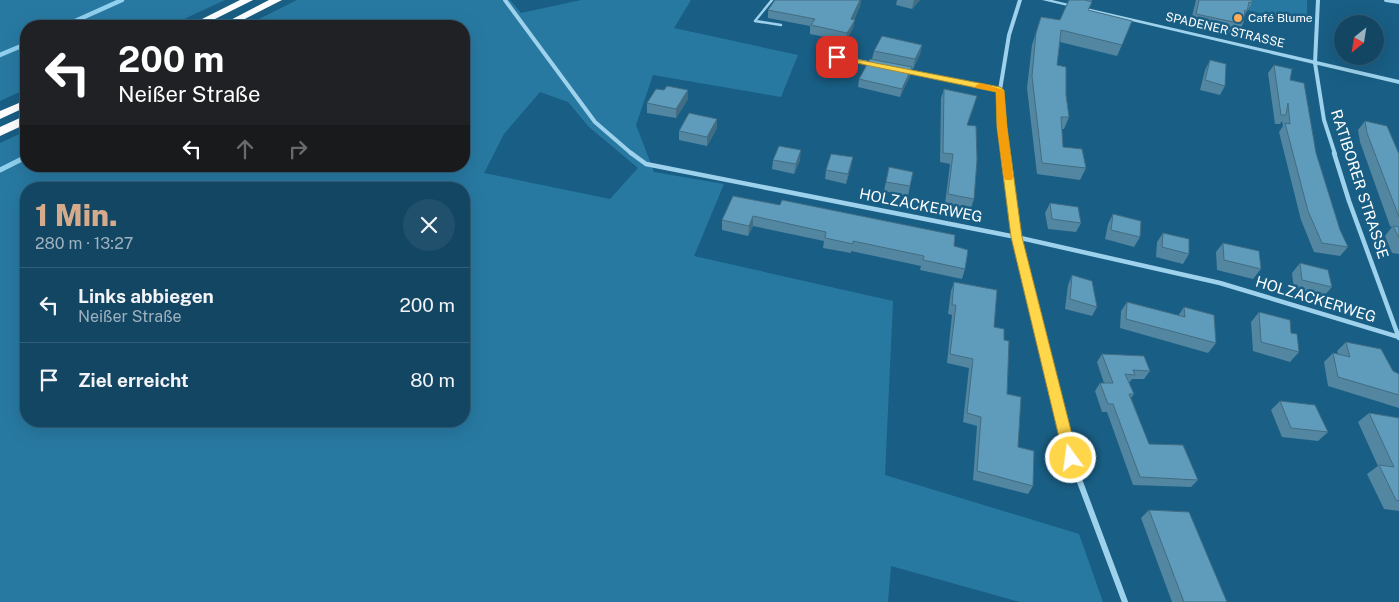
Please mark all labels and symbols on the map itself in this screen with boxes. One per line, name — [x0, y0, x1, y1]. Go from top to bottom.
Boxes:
street label: SPADENER STRASSE — [1164, 9, 1286, 51]
place label: Café Blume — [1248, 11, 1313, 25]
marker: Café Blume — [1232, 12, 1244, 24]
north arrow — [1334, 15, 1384, 65]
pin — [816, 36, 858, 78]
street label: RATIBORER STRASSE — [1328, 107, 1392, 261]
street label: HOLZACKERWEG — [858, 185, 984, 225]
street label: HOLZACKERWEG — [1254, 273, 1378, 325]
position arrow — [1044, 431, 1096, 483]

